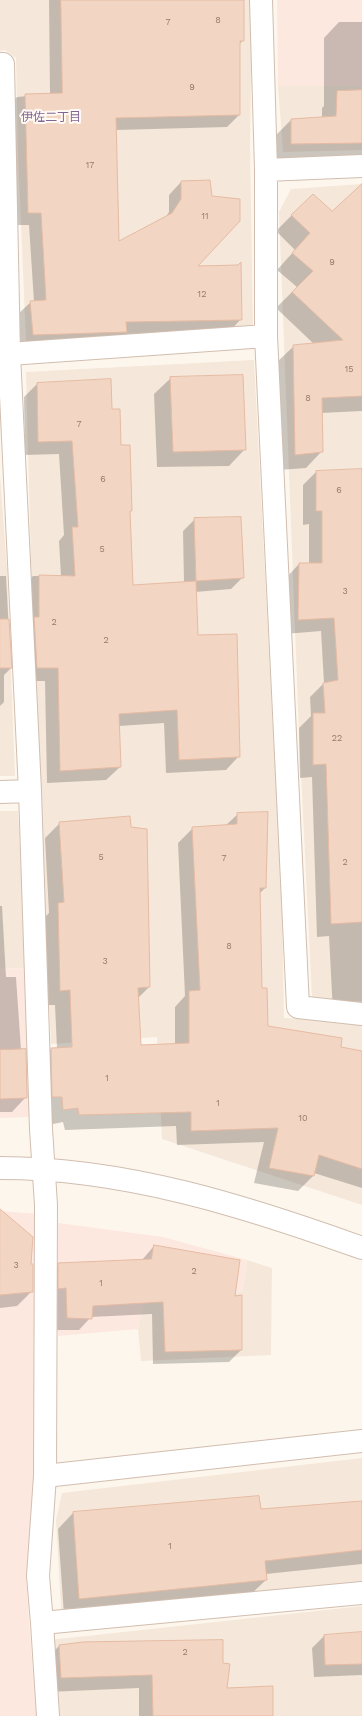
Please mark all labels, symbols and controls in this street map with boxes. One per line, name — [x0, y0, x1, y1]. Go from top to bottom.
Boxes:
house number: 8 — [215, 15, 221, 25]
house number: 7 — [165, 17, 171, 27]
house number: 9 — [189, 82, 195, 92]
district label: 伊佐二丁目 — [21, 110, 81, 124]
house number: 17 — [86, 160, 94, 170]
house number: 11 — [201, 211, 209, 221]
house number: 9 — [329, 257, 335, 267]
house number: 12 — [198, 289, 206, 299]
house number: 15 — [345, 364, 353, 374]
house number: 8 — [305, 393, 311, 403]
house number: 7 — [76, 419, 82, 429]
house number: 6 — [100, 474, 106, 484]
house number: 6 — [336, 485, 342, 495]
house number: 5 — [99, 544, 105, 554]
house number: 3 — [342, 586, 348, 596]
house number: 2 — [51, 617, 57, 627]
house number: 2 — [103, 635, 109, 645]
house number: 22 — [332, 733, 342, 743]
house number: 5 — [98, 852, 104, 862]
house number: 7 — [221, 853, 227, 863]
house number: 2 — [342, 857, 348, 867]
house number: 8 — [226, 941, 232, 951]
house number: 3 — [102, 956, 108, 966]
house number: 1 — [105, 1073, 109, 1083]
house number: 1 — [216, 1098, 220, 1108]
house number: 10 — [298, 1113, 308, 1123]
house number: 3 — [13, 1260, 19, 1270]
house number: 2 — [191, 1266, 197, 1276]
house number: 1 — [99, 1278, 103, 1288]
house number: 1 — [168, 1541, 172, 1551]
house number: 2 — [182, 1647, 188, 1657]

